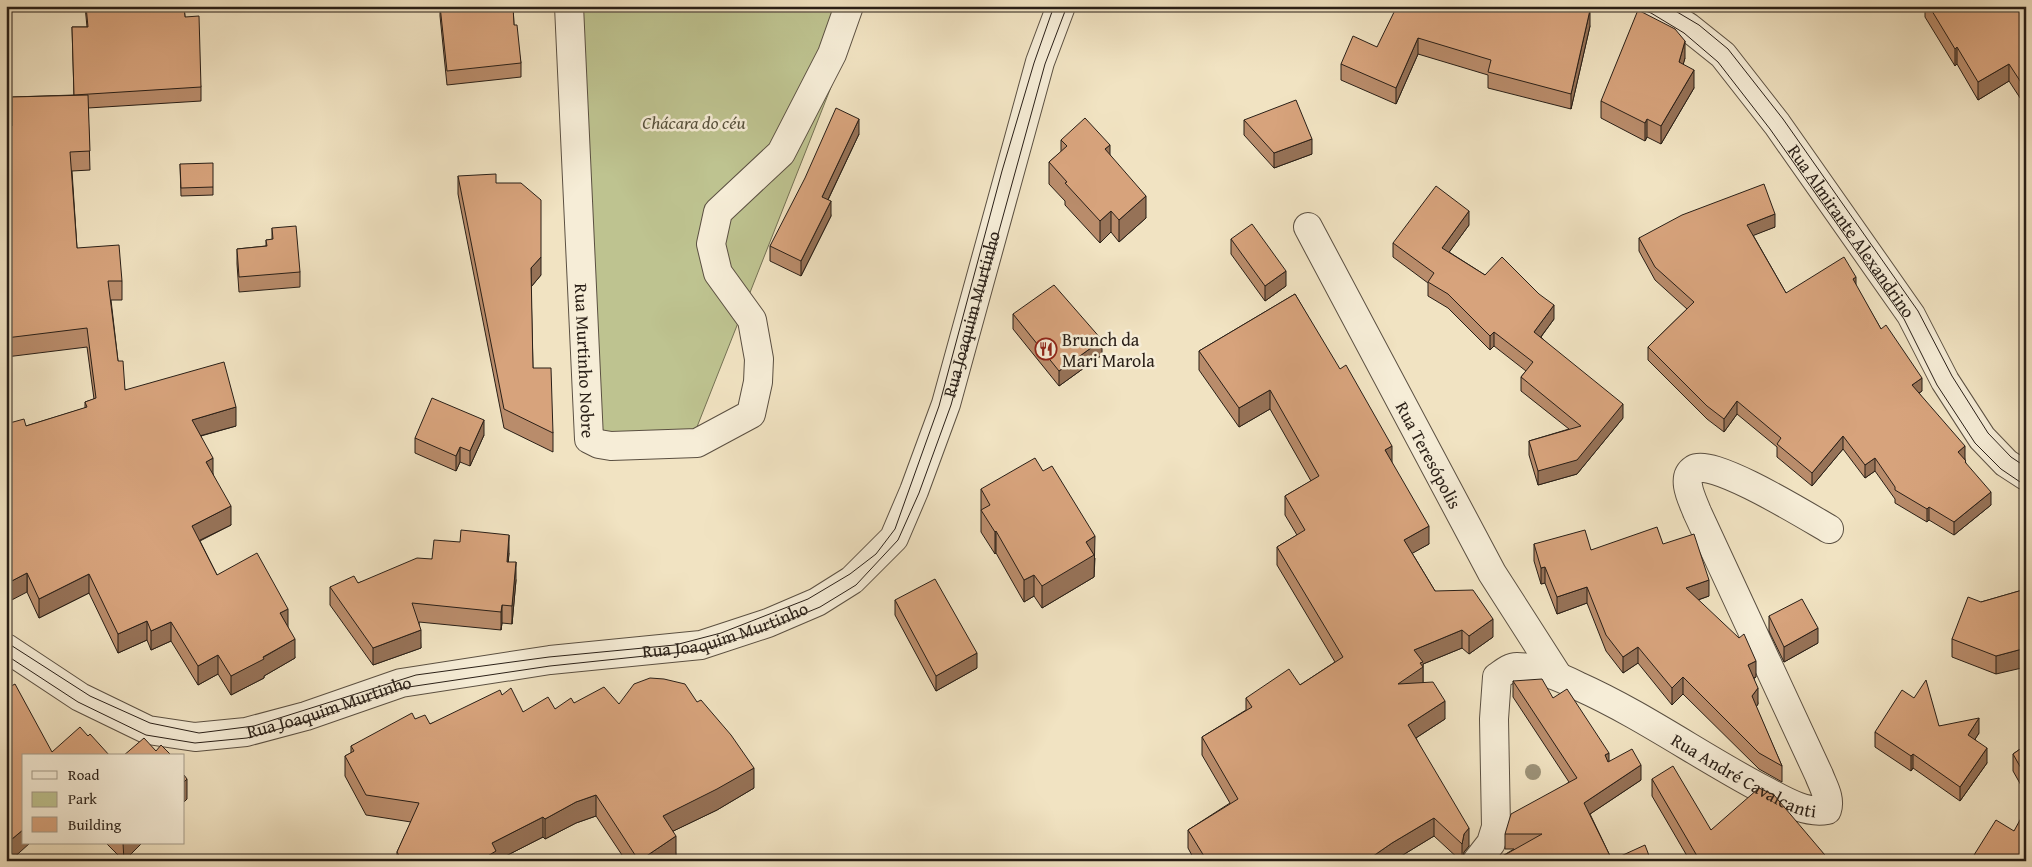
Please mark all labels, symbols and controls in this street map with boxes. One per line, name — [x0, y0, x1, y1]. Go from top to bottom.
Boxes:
park label: Chácara do céu — [642, 109, 746, 136]
street label: Rua Almirante Alexandrino — [1782, 139, 1922, 323]
street label: Rua Joaquim Murtinho — [935, 228, 1007, 400]
street label: Rua Murtinho Nobre — [568, 282, 602, 439]
place label: Brunch da Mari Marola — [1062, 326, 1155, 374]
restaurant icon: Brunch da Mari Marola — [1034, 337, 1058, 361]
street label: Rua Teresópolis — [1389, 396, 1469, 513]
street label: Rua Joaquim Murtinho — [641, 594, 812, 664]
street label: Rua Joaquim Murtinho — [244, 668, 413, 745]
street label: Rua André Cavalcanti — [1666, 726, 1818, 824]
legend — [22, 754, 185, 844]
text: Road — [68, 764, 99, 785]
text: Park — [68, 788, 97, 809]
text: Building — [68, 814, 122, 835]

